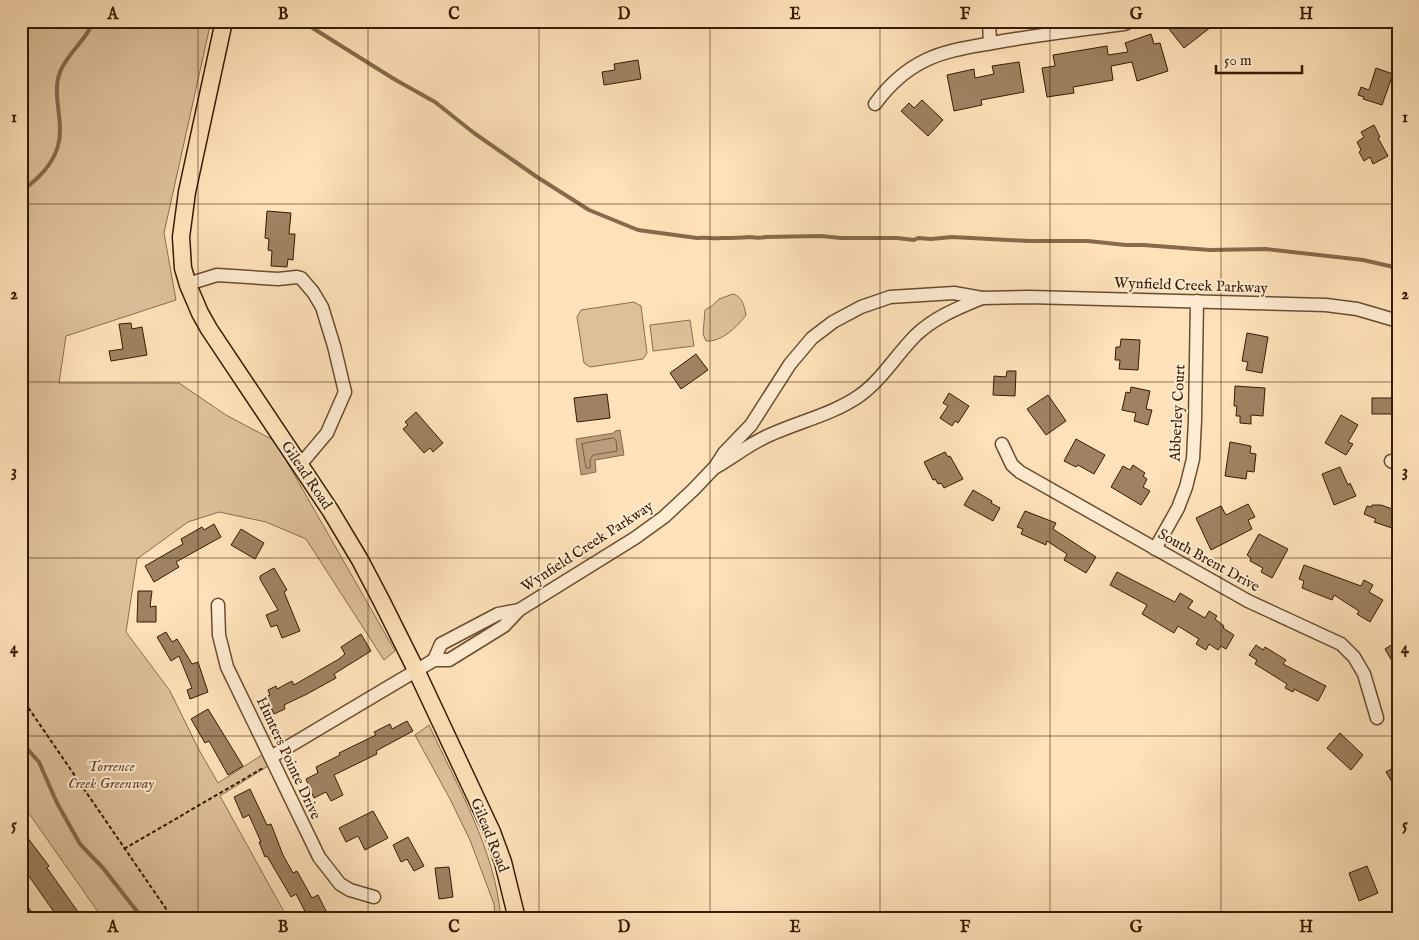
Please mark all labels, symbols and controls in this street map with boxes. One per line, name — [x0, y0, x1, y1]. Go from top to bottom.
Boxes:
text: A — [107, 5, 120, 25]
text: B — [278, 5, 289, 25]
text: C — [448, 5, 460, 25]
text: D — [618, 5, 631, 25]
text: E — [789, 5, 801, 25]
text: F — [960, 5, 971, 25]
text: G — [1130, 5, 1143, 25]
text: H — [1299, 5, 1313, 25]
scale bar — [1216, 42, 1303, 74]
text: 50 m — [1224, 51, 1252, 70]
text: 1 — [11, 108, 17, 128]
text: 1 — [1402, 108, 1408, 128]
street label: Wynfield Creek Parkway — [1114, 273, 1269, 298]
text: 2 — [10, 285, 18, 305]
text: 2 — [1401, 285, 1409, 305]
street label: Abberley Court — [1165, 364, 1190, 463]
street label: Gilead Road — [277, 437, 337, 514]
text: 3 — [11, 462, 17, 482]
text: 3 — [1402, 462, 1408, 482]
street label: Wynfield Creek Parkway — [518, 496, 657, 596]
street label: South Brent Drive — [1155, 525, 1263, 596]
text: 4 — [10, 639, 19, 659]
text: 4 — [1401, 639, 1410, 659]
street label: Hunters Pointe Drive — [252, 694, 325, 823]
park label: Torrence Creek Greenway — [68, 757, 154, 793]
street label: Gilead Road — [466, 795, 513, 876]
text: 5 — [11, 816, 17, 836]
text: 5 — [1402, 816, 1408, 836]
text: A — [107, 918, 120, 938]
text: B — [278, 918, 289, 938]
text: C — [448, 918, 460, 938]
text: D — [618, 918, 631, 938]
text: E — [789, 918, 801, 938]
text: F — [960, 918, 971, 938]
text: G — [1130, 918, 1143, 938]
text: H — [1299, 918, 1313, 938]

